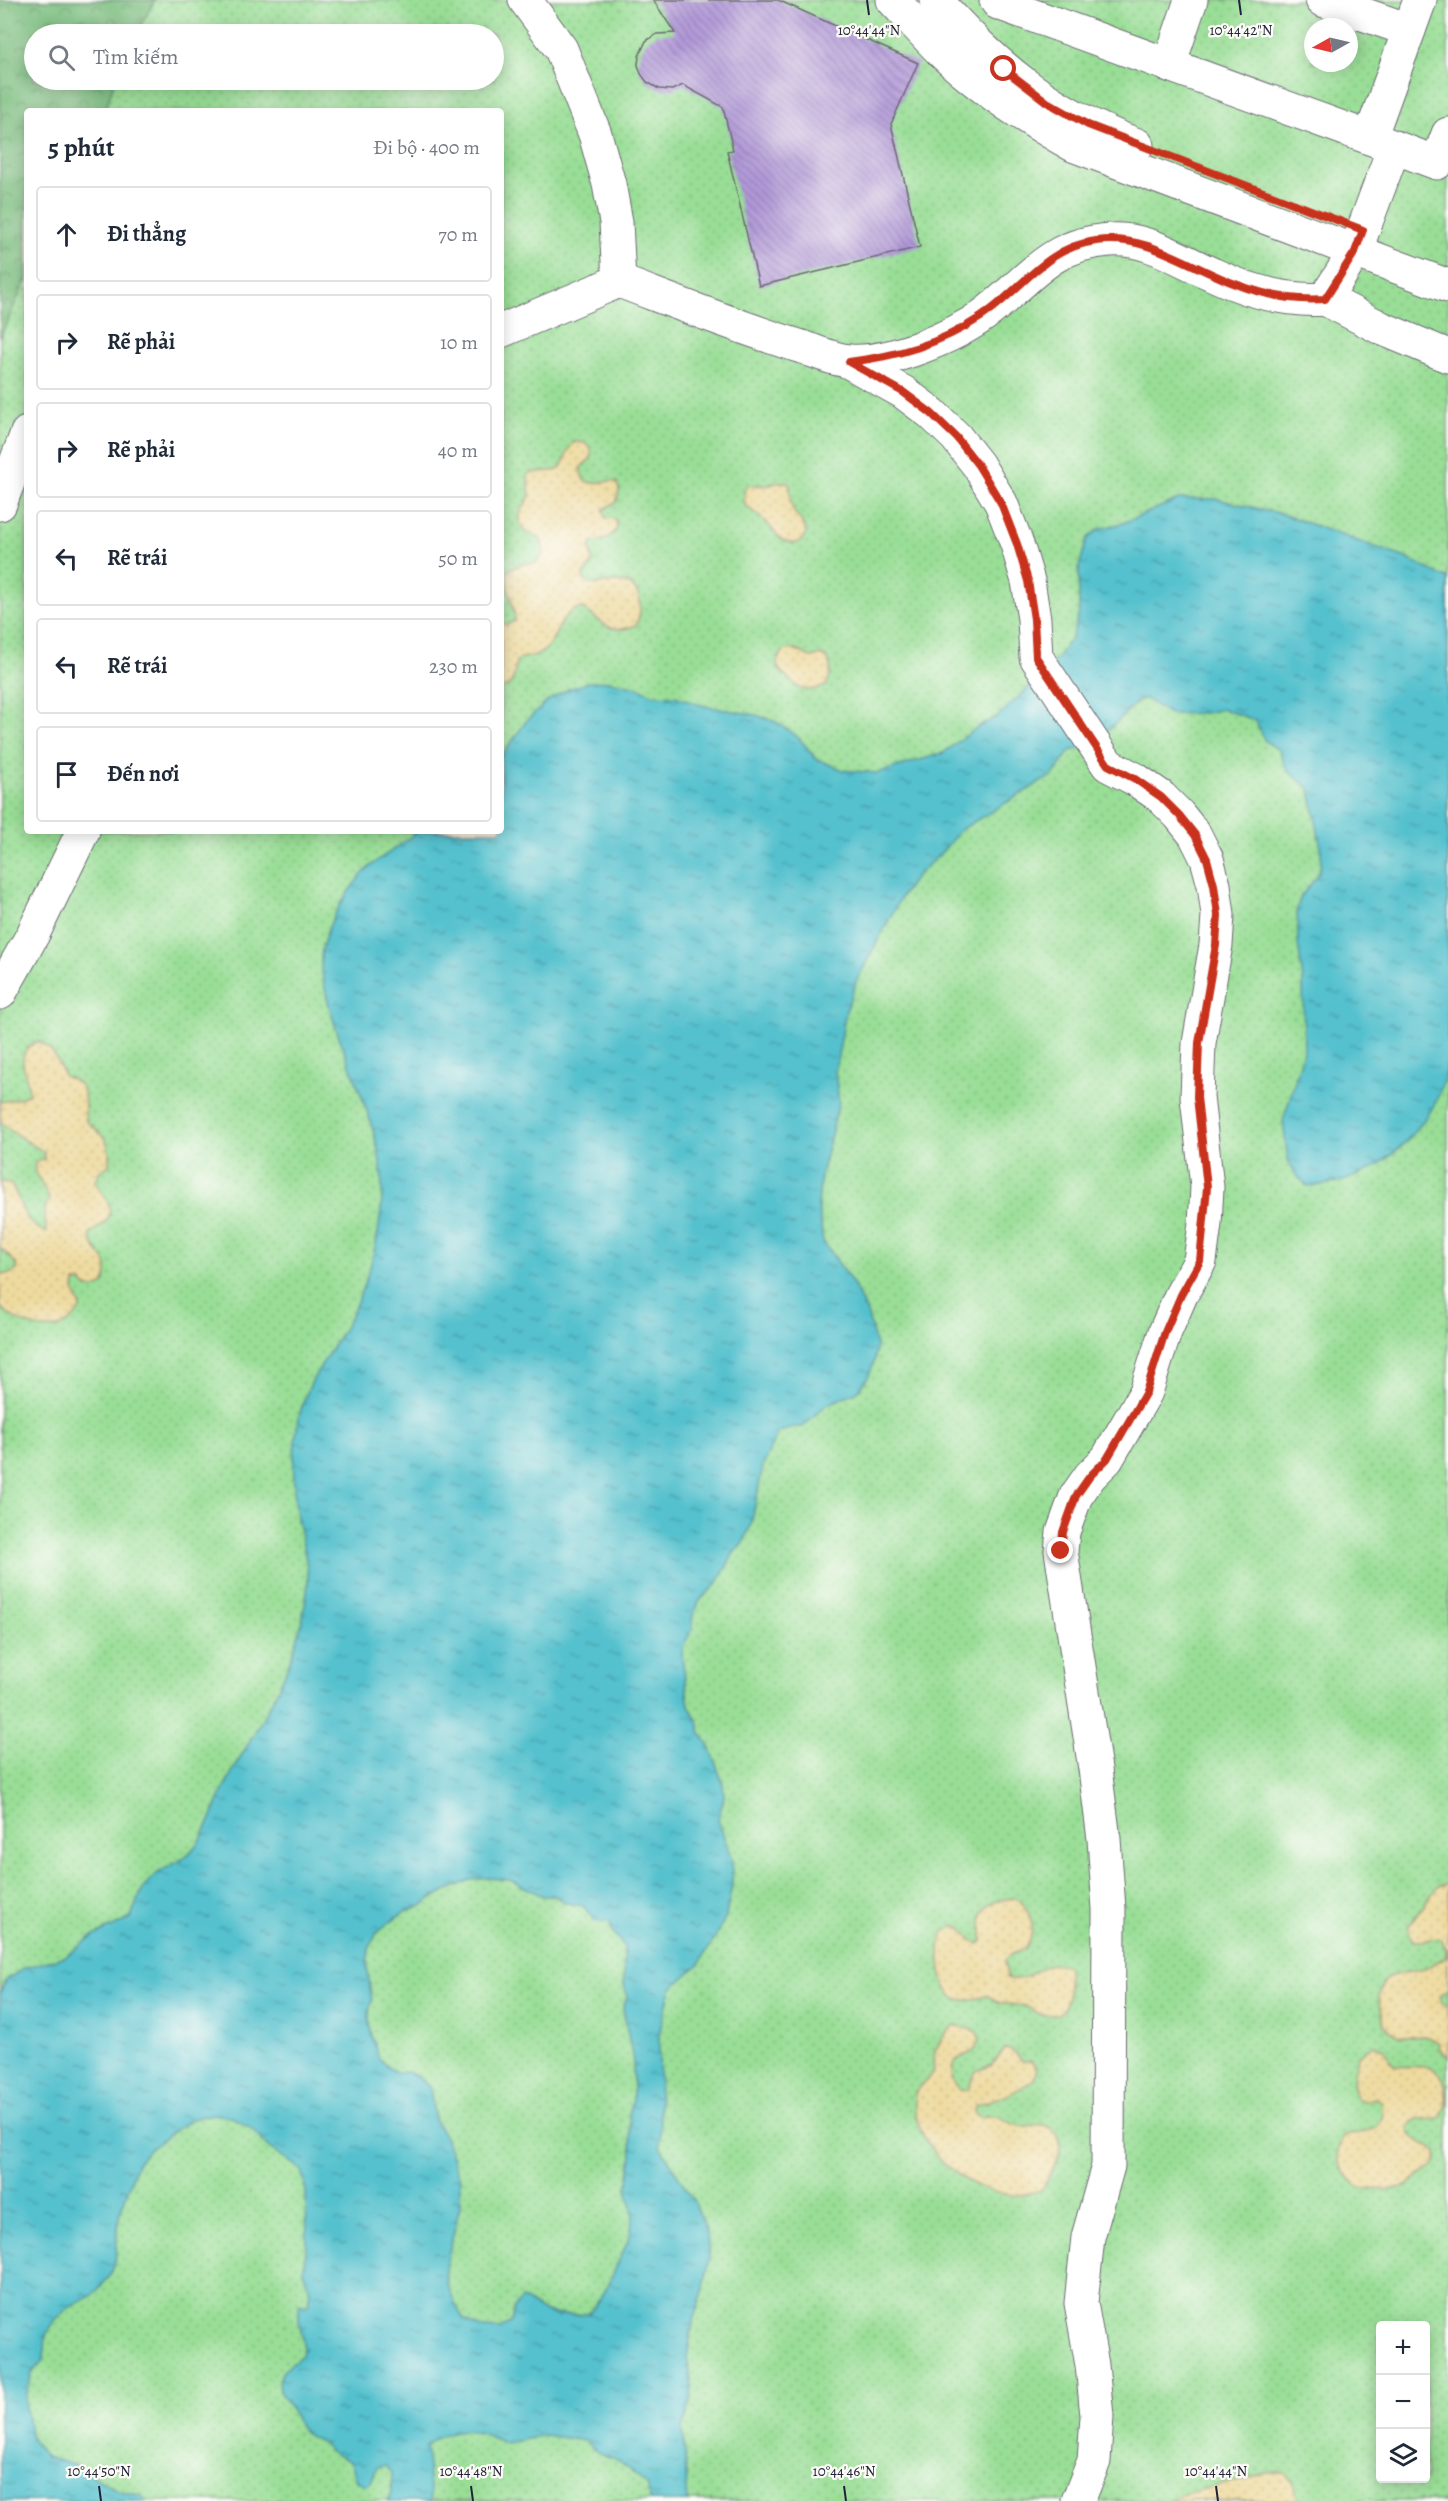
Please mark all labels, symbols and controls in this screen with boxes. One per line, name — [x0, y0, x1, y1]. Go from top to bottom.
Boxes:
north arrow — [1304, 18, 1358, 72]
text: 10°44'44"N — [838, 20, 901, 40]
text: 10°44'42"N — [1209, 20, 1273, 40]
search box — [24, 24, 504, 90]
icon: search — [45, 41, 78, 74]
text: Tìm kiếm — [93, 42, 179, 72]
route start — [990, 55, 1016, 81]
text: 5 phút — [48, 130, 115, 165]
text: Đi bộ · 400 m — [373, 134, 480, 161]
icon: ahead — [50, 218, 83, 251]
text: Đi thẳng — [107, 219, 186, 249]
text: 70 m — [438, 221, 478, 248]
icon: right — [50, 326, 83, 359]
text: Rẽ phải — [107, 327, 175, 357]
text: 10 m — [440, 329, 478, 356]
icon: right — [50, 434, 83, 467]
text: Rẽ phải — [107, 435, 175, 465]
text: 40 m — [438, 437, 478, 464]
icon: left — [50, 542, 83, 575]
text: Rẽ trái — [107, 543, 168, 573]
text: 50 m — [438, 545, 478, 572]
icon: left — [50, 650, 83, 683]
text: Rẽ trái — [107, 651, 168, 681]
text: 230 m — [429, 653, 478, 680]
icon: arrive — [50, 758, 83, 791]
text: Đến nơi — [107, 759, 179, 789]
route end — [1047, 1537, 1073, 1563]
map controls — [1376, 2321, 1430, 2483]
button: + — [1376, 2321, 1430, 2375]
button: − — [1376, 2375, 1430, 2429]
button: layers — [1376, 2429, 1430, 2483]
text: 10°44'50"N — [67, 2461, 131, 2481]
text: 10°44'48"N — [439, 2461, 503, 2481]
text: 10°44'46"N — [813, 2461, 876, 2481]
text: 10°44'44"N — [1185, 2461, 1248, 2481]

